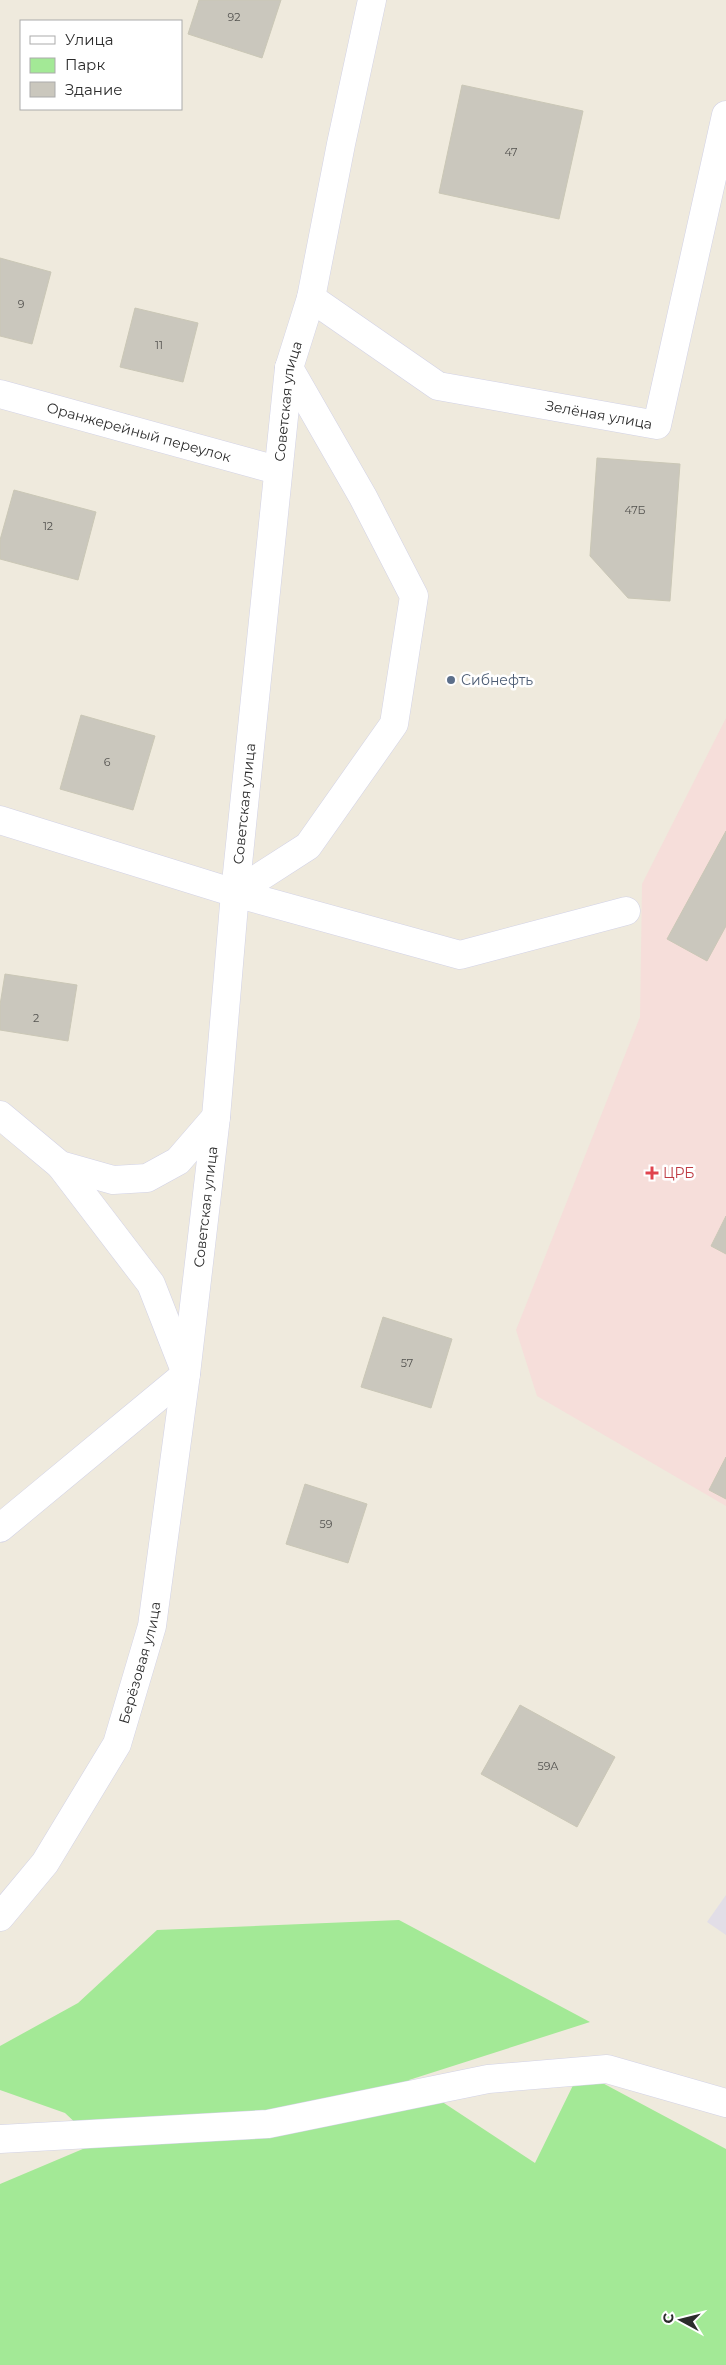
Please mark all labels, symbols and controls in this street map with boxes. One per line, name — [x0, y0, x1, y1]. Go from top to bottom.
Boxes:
house number: 92 — [228, 10, 240, 24]
legend — [20, 20, 182, 110]
text: Улица — [65, 30, 113, 49]
text: Парк — [65, 55, 105, 74]
text: Здание — [65, 80, 123, 99]
house number: 47 — [504, 145, 518, 159]
house number: 9 — [18, 297, 25, 311]
house number: 11 — [155, 338, 163, 352]
street label: Советская улица — [270, 339, 306, 462]
street label: Зелёная улица — [544, 396, 654, 433]
street label: Оранжерейный переулок — [45, 398, 233, 466]
house number: 47Б — [624, 503, 646, 517]
house number: 12 — [43, 519, 53, 533]
place label: Сибнефть — [461, 671, 533, 689]
marker: Сибнефть — [445, 674, 457, 686]
street label: Советская улица — [229, 742, 259, 865]
house number: 6 — [104, 755, 111, 769]
house number: 2 — [33, 1011, 39, 1025]
street label: Советская улица — [190, 1145, 222, 1268]
place label: ЦРБ — [663, 1164, 695, 1182]
marker: ЦРБ — [645, 1166, 659, 1180]
house number: 57 — [401, 1356, 413, 1370]
house number: 59 — [320, 1517, 333, 1531]
street label: Берёзовая улица — [115, 1600, 164, 1726]
house number: 59А — [537, 1759, 559, 1773]
north arrow — [656, 2295, 706, 2345]
text: С — [659, 2312, 678, 2325]

